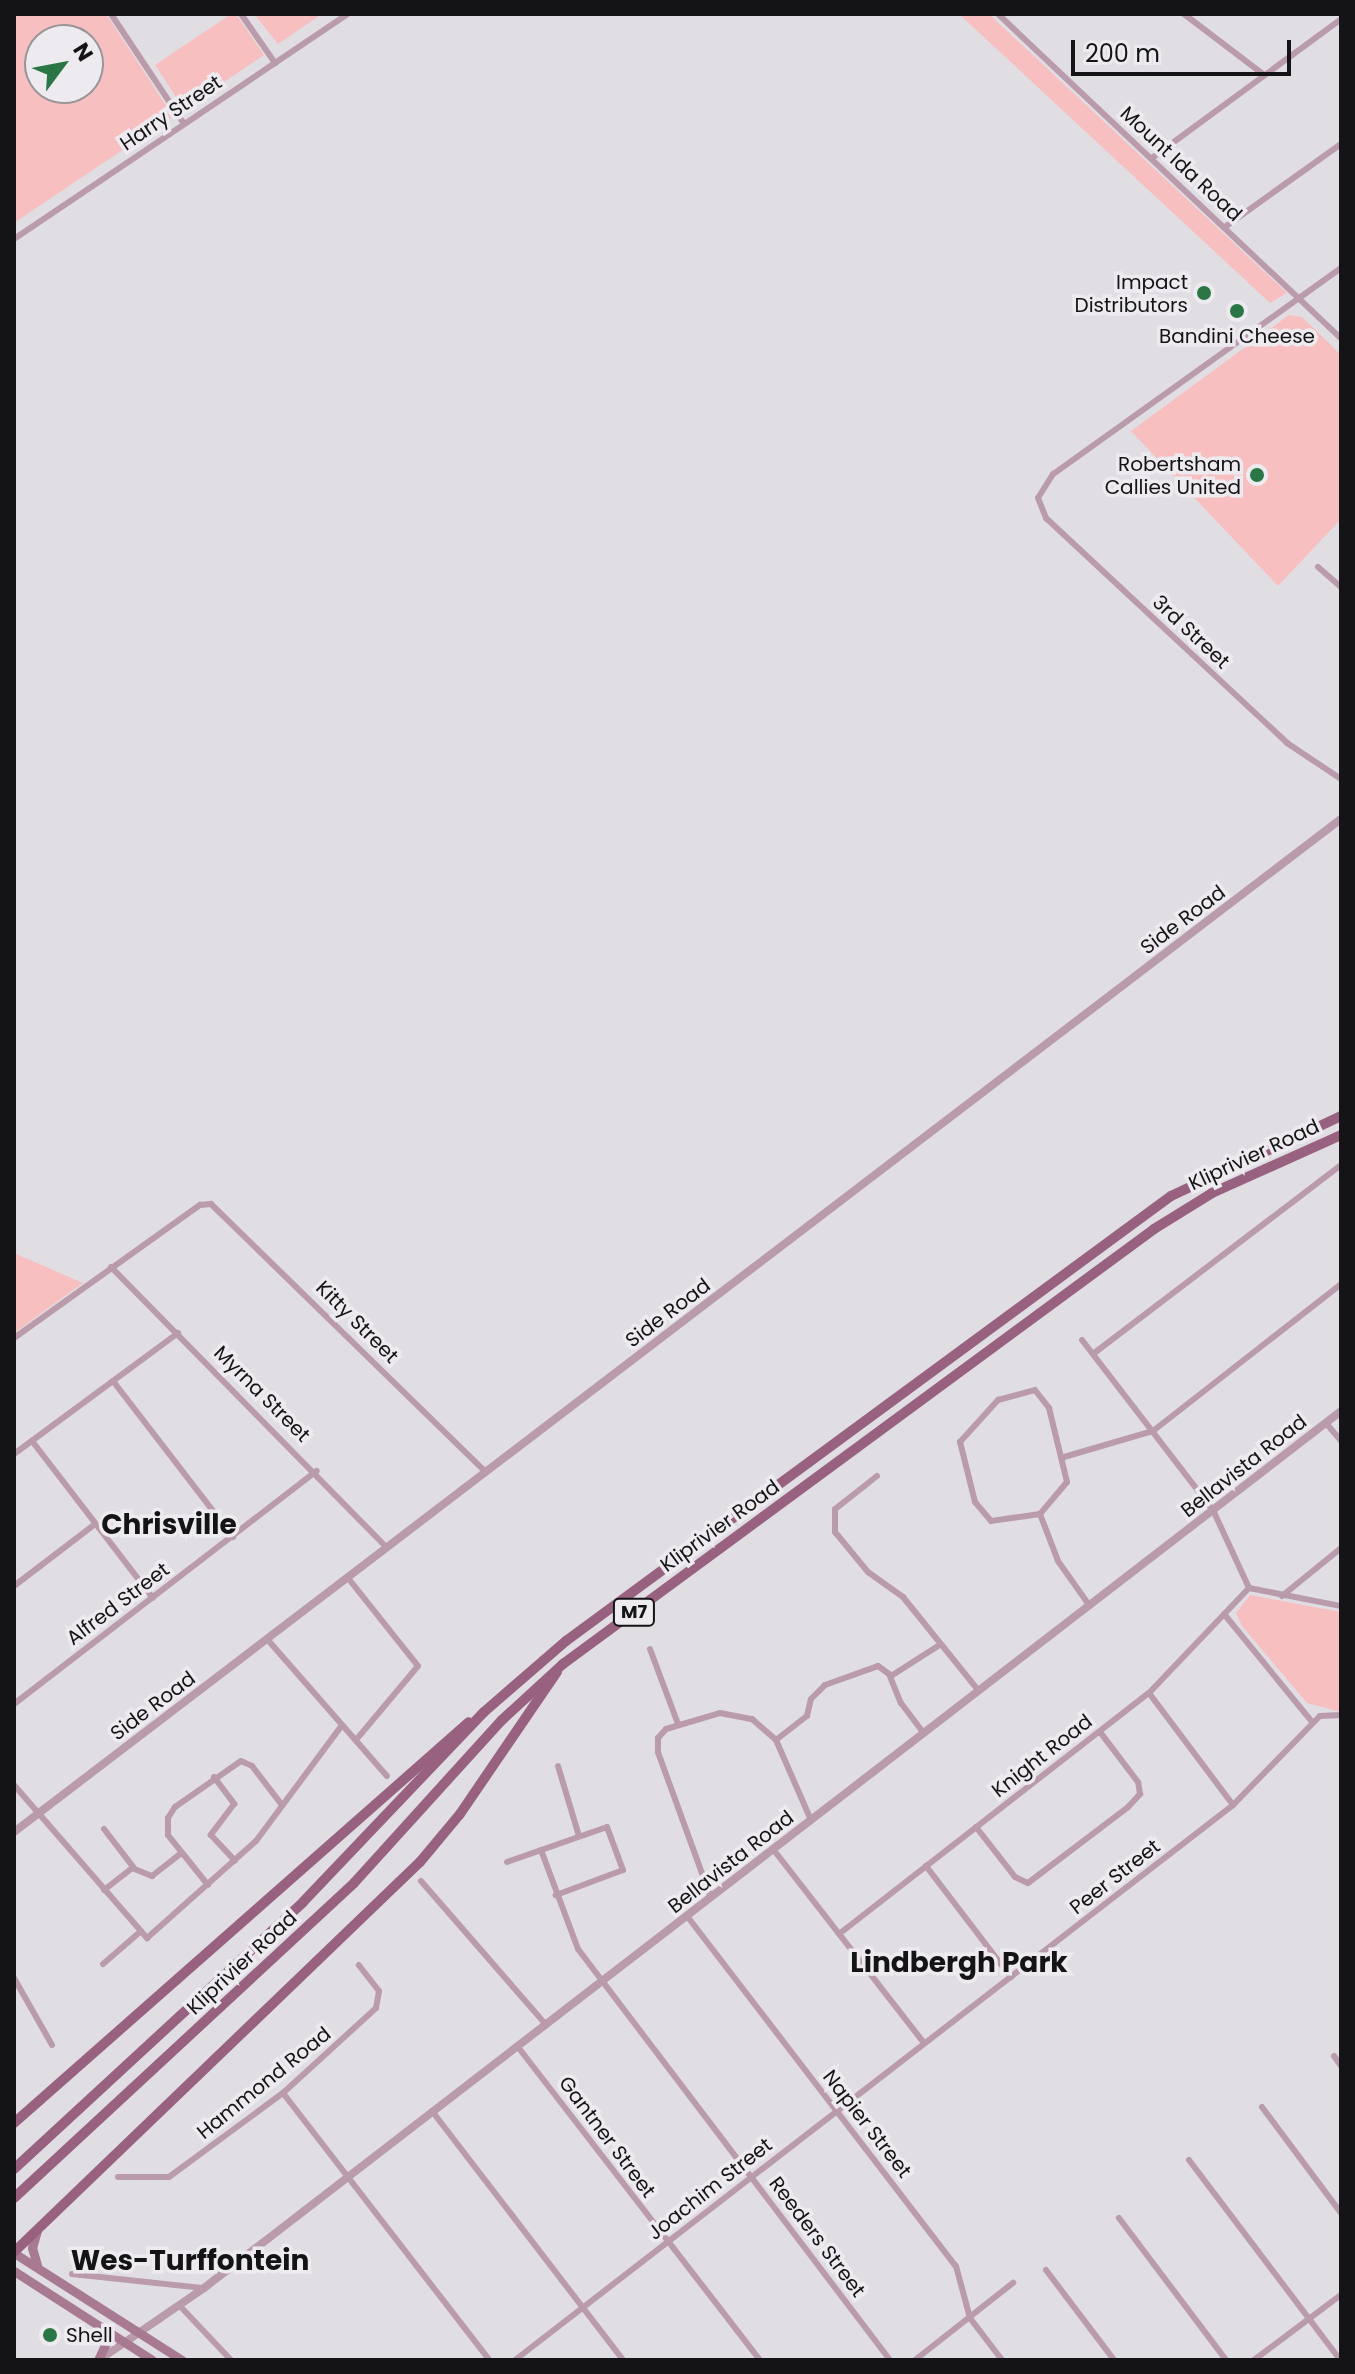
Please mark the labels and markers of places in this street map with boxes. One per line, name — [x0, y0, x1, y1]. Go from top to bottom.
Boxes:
place label: Impact Distributors — [1075, 270, 1188, 317]
marker: Impact Distributors — [1195, 284, 1213, 302]
marker: Bandini Cheese — [1228, 302, 1246, 320]
place label: Bandini Cheese — [1159, 324, 1315, 348]
place label: Robertsham Callies United — [1105, 452, 1241, 499]
marker: Robertsham Callies United — [1248, 466, 1266, 484]
place label: Shell — [66, 2323, 113, 2347]
marker: Shell — [41, 2326, 59, 2344]

